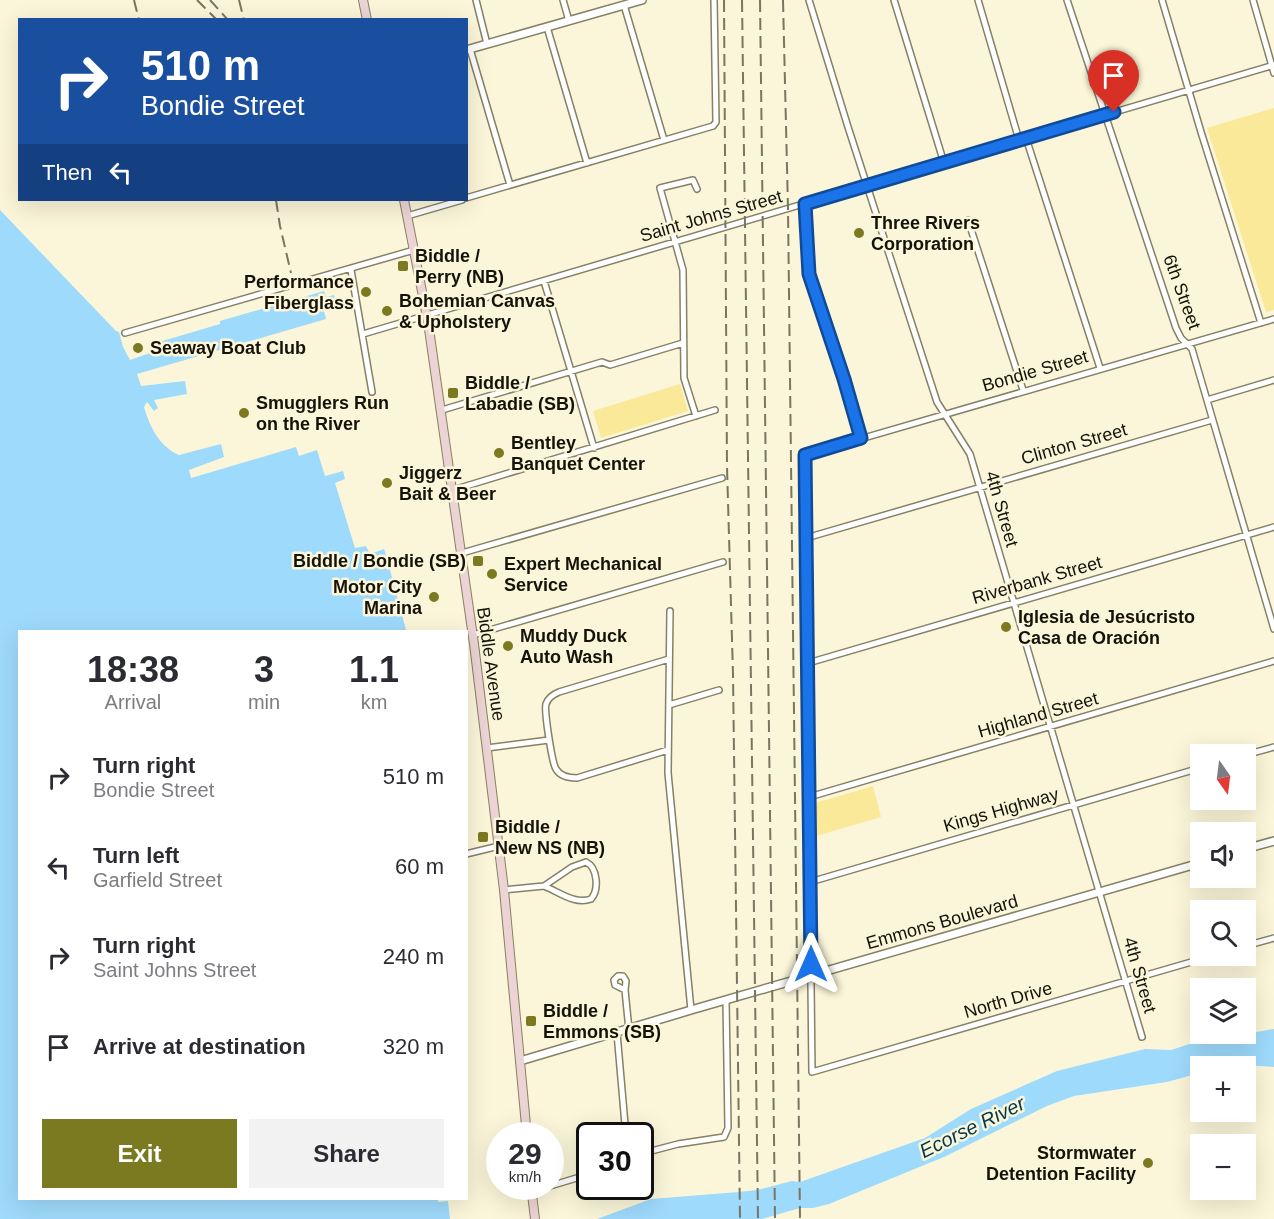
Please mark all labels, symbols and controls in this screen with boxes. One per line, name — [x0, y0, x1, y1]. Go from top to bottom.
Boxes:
icon: right — [42, 42, 120, 120]
text: 510 m — [141, 42, 260, 89]
pin — [1088, 50, 1139, 112]
icon: arrive — [1097, 59, 1130, 92]
text: Bondie Street — [141, 91, 305, 121]
icon: left — [104, 156, 137, 189]
text: Then — [42, 160, 92, 185]
street label: Saint Johns Street — [638, 186, 784, 246]
place label: Three Rivers Corporation — [871, 213, 980, 254]
marker: Three Rivers Corporation — [852, 226, 866, 240]
place label: Biddle / Perry (NB) — [415, 246, 504, 287]
street label: 6th Street — [1159, 252, 1205, 332]
marker: Biddle / Perry (NB) — [396, 259, 410, 273]
place label: Performance Fiberglass — [244, 272, 354, 313]
marker: Performance Fiberglass — [359, 285, 373, 299]
place label: Bohemian Canvas & Upholstery — [399, 291, 555, 332]
marker: Bohemian Canvas & Upholstery — [380, 304, 394, 318]
place label: Seaway Boat Club — [150, 338, 306, 358]
marker: Seaway Boat Club — [131, 341, 145, 355]
street label: Bondie Street — [980, 346, 1090, 396]
place label: Biddle / Labadie (SB) — [465, 373, 575, 414]
marker: Biddle / Labadie (SB) — [446, 386, 460, 400]
place label: Smugglers Run on the River — [256, 393, 389, 434]
marker: Smugglers Run on the River — [237, 406, 251, 420]
street label: Clinton Street — [1019, 419, 1129, 469]
place label: Bentley Banquet Center — [511, 433, 645, 474]
marker: Bentley Banquet Center — [492, 446, 506, 460]
place label: Jiggerz Bait & Beer — [399, 463, 496, 504]
street label: 4th Street — [982, 469, 1022, 549]
marker: Jiggerz Bait & Beer — [380, 476, 394, 490]
place label: Biddle / Bondie (SB) — [293, 551, 466, 571]
street label: Riverbank Street — [970, 552, 1104, 608]
marker: Biddle / Bondie (SB) — [471, 554, 485, 568]
place label: Expert Mechanical Service — [504, 554, 662, 595]
marker: Expert Mechanical Service — [485, 567, 499, 581]
place label: Motor City Marina — [333, 577, 423, 618]
marker: Motor City Marina — [427, 590, 441, 604]
street label: Biddle Avenue — [473, 606, 509, 722]
place label: Iglesia de Jesúcristo Casa de Oración — [1018, 607, 1195, 648]
marker: Iglesia de Jesúcristo Casa de Oración — [999, 620, 1013, 634]
place label: Muddy Duck Auto Wash — [520, 626, 628, 667]
marker: Muddy Duck Auto Wash — [501, 639, 515, 653]
text: 18:38 — [87, 649, 179, 690]
text: 3 — [254, 649, 274, 690]
text: 1.1 — [349, 649, 399, 690]
street label: Highland Street — [976, 688, 1100, 742]
text: Arrival — [105, 691, 161, 713]
text: min — [248, 691, 280, 713]
text: km — [361, 691, 387, 713]
north arrow — [1190, 744, 1256, 810]
map controls — [1190, 744, 1256, 1200]
text: Turn right — [93, 753, 195, 778]
icon: right — [42, 761, 75, 794]
text: 510 m — [383, 764, 444, 789]
text: Bondie Street — [93, 779, 214, 801]
street label: Kings Highway — [941, 784, 1061, 836]
place label: Biddle / New NS (NB) — [495, 817, 605, 858]
button: sound — [1190, 822, 1256, 888]
marker: Biddle / New NS (NB) — [476, 830, 490, 844]
text: Turn left — [93, 843, 179, 868]
icon: left — [42, 851, 75, 884]
text: 60 m — [395, 854, 444, 879]
text: Garfield Street — [93, 869, 222, 891]
street label: Emmons Boulevard — [864, 891, 1020, 953]
button: search — [1190, 900, 1256, 966]
position arrow — [779, 932, 843, 996]
text: Turn right — [93, 933, 195, 958]
street label: 4th Street — [1120, 935, 1160, 1015]
icon: right — [42, 941, 75, 974]
text: 240 m — [383, 944, 444, 969]
text: Saint Johns Street — [93, 959, 256, 981]
street label: North Drive — [961, 978, 1055, 1022]
button: layers — [1190, 978, 1256, 1044]
place label: Biddle / Emmons (SB) — [543, 1001, 661, 1042]
marker: Biddle / Emmons (SB) — [524, 1014, 538, 1028]
icon: arrive — [42, 1031, 75, 1064]
text: Arrive at destination — [93, 1034, 306, 1059]
text: 320 m — [383, 1034, 444, 1059]
button: + — [1190, 1056, 1256, 1122]
water label: Ecorse River — [916, 1091, 1029, 1162]
button: Exit — [42, 1119, 237, 1188]
button: Share — [249, 1119, 444, 1188]
speed limit sign: 30 — [576, 1122, 654, 1200]
button: − — [1190, 1134, 1256, 1200]
text: 29 — [508, 1137, 542, 1170]
place label: Stormwater Detention Facility — [986, 1143, 1136, 1184]
marker: Stormwater Detention Facility — [1141, 1156, 1155, 1170]
text: km/h — [509, 1168, 541, 1185]

